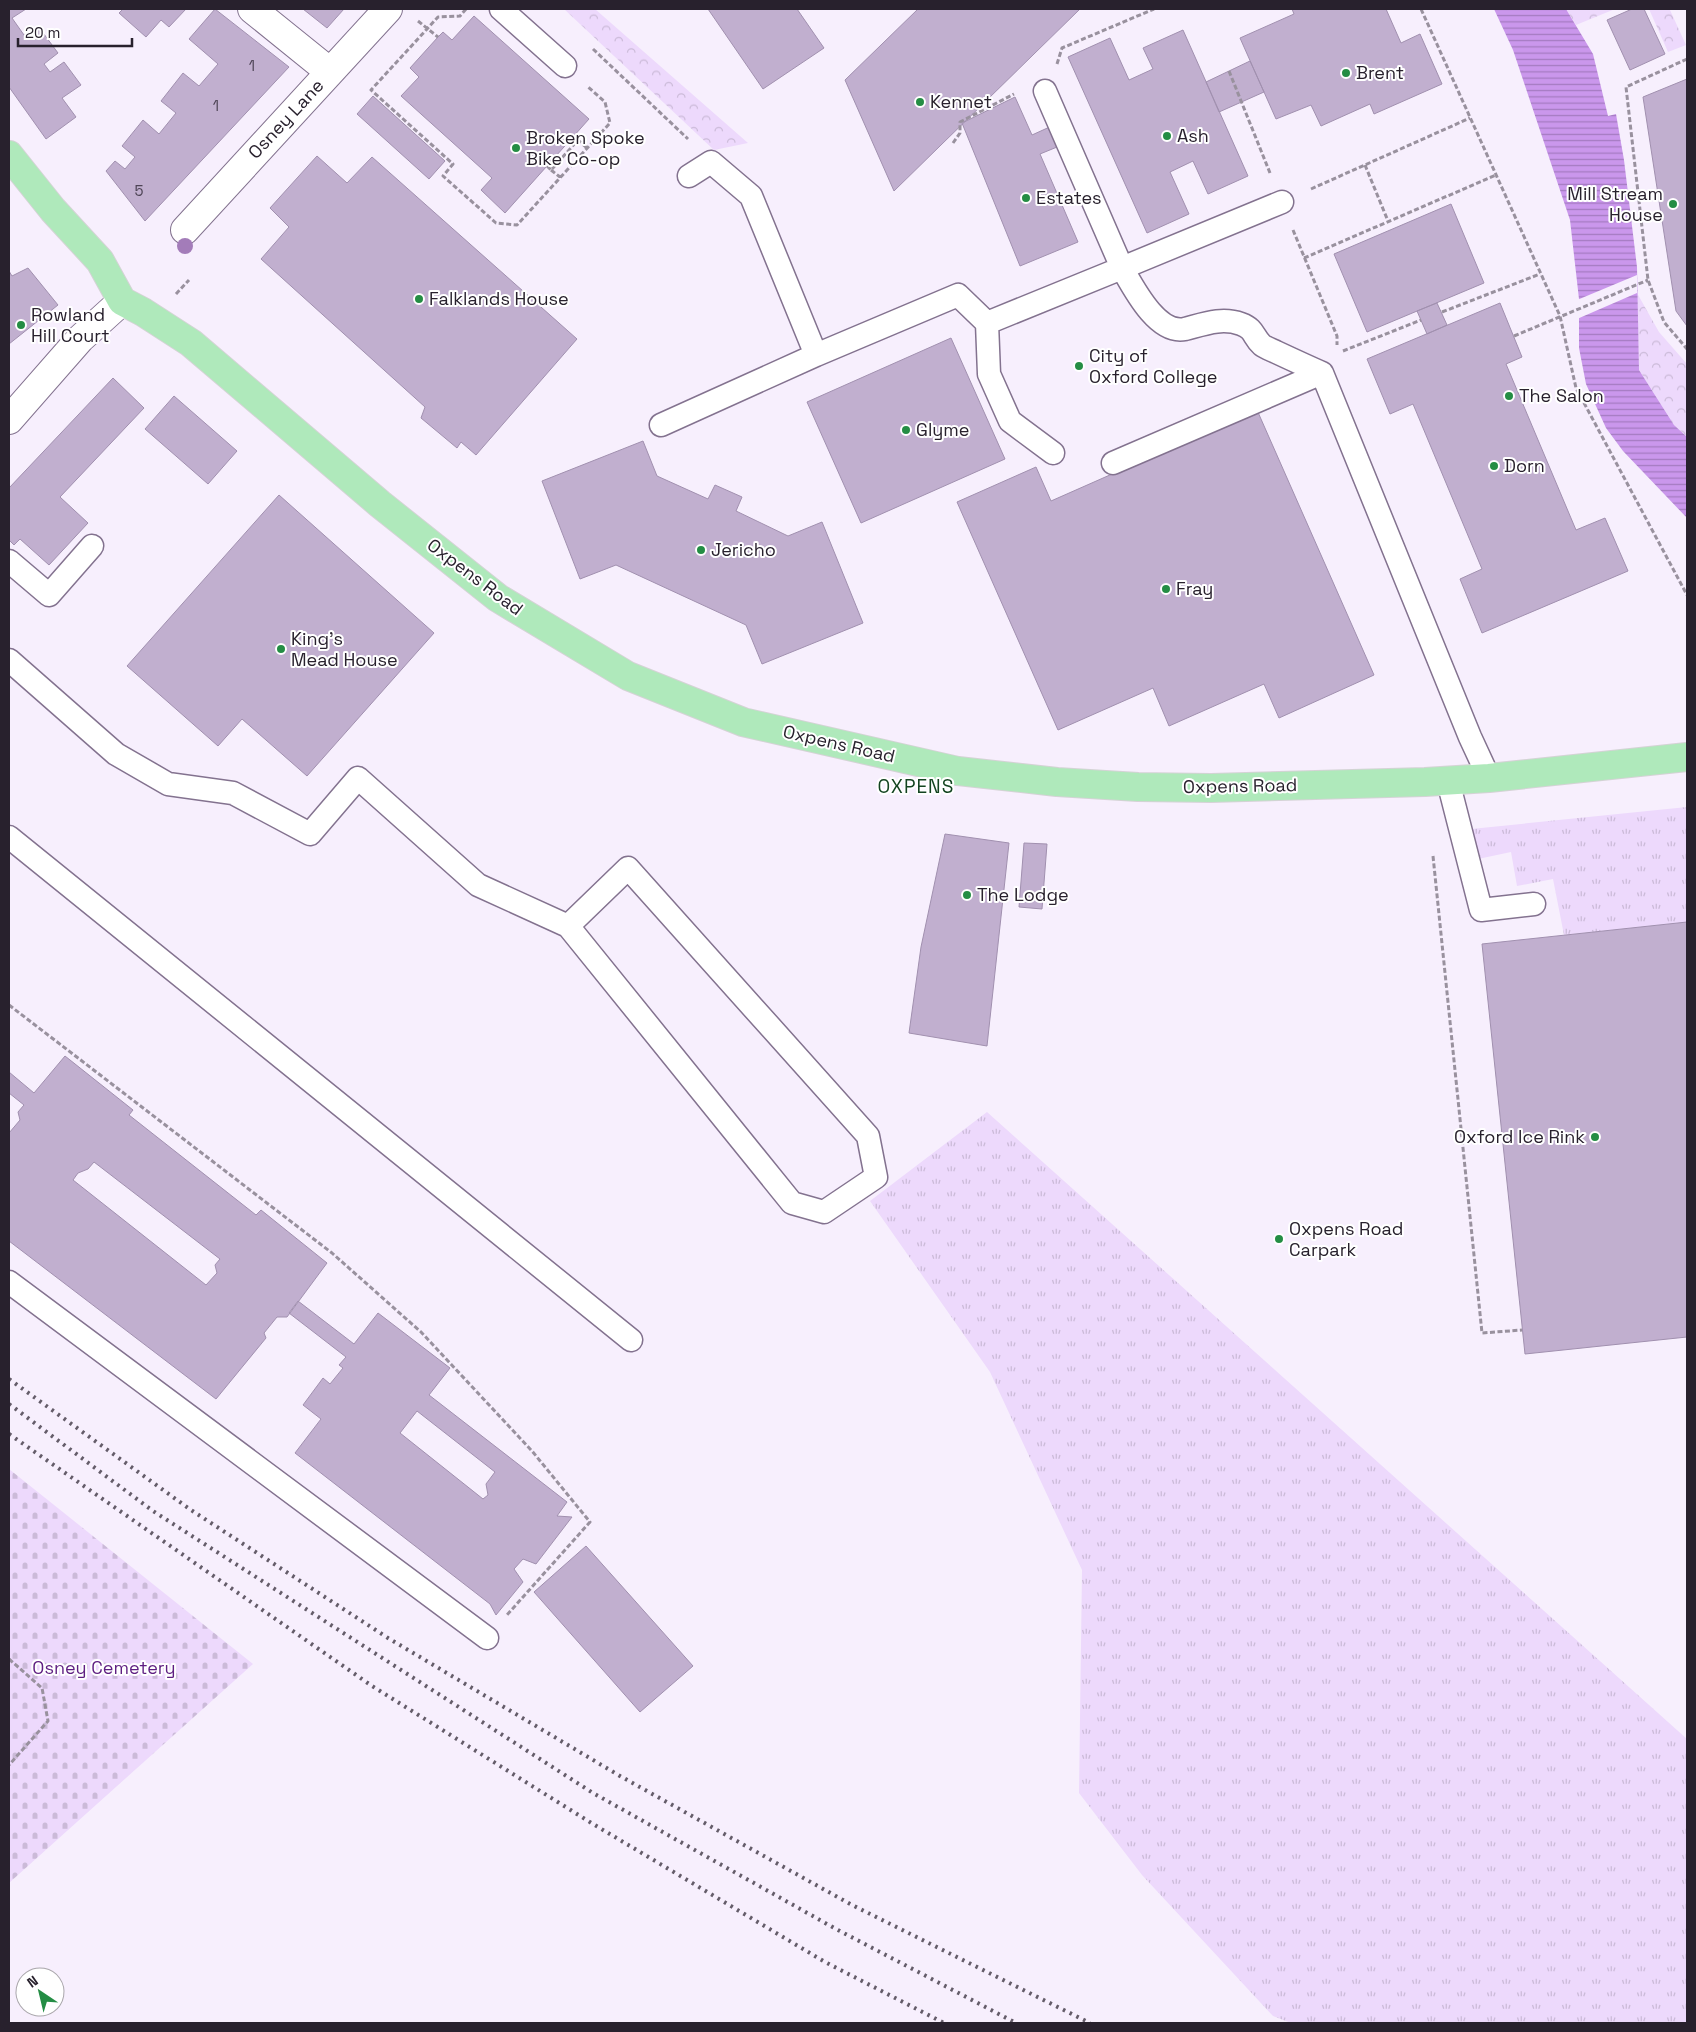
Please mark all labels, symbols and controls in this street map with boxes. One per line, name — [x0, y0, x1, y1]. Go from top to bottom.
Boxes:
scale bar — [18, 15, 131, 47]
text: 20 m — [25, 23, 60, 42]
house number: 1 — [249, 56, 255, 75]
place label: Brent — [1356, 61, 1404, 84]
marker: Brent — [1340, 67, 1352, 79]
street label: Osney Lane — [243, 74, 328, 163]
place label: Kennet — [930, 90, 992, 113]
house number: 1 — [213, 96, 219, 115]
marker: Kennet — [914, 96, 926, 108]
place label: Ash — [1177, 124, 1209, 147]
place label: Broken Spoke Bike Co-op — [526, 126, 645, 170]
marker: Ash — [1161, 130, 1173, 142]
marker: Broken Spoke Bike Co-op — [510, 142, 522, 154]
house number: 5 — [135, 181, 144, 200]
place label: Mill Stream House — [1567, 182, 1663, 226]
place label: Estates — [1036, 186, 1102, 209]
marker: Estates — [1020, 192, 1032, 204]
marker: Mill Stream House — [1667, 198, 1679, 210]
place label: Falklands House — [429, 287, 569, 310]
marker: Falklands House — [413, 293, 425, 305]
place label: Rowland Hill Court — [31, 303, 109, 347]
marker: Rowland Hill Court — [15, 319, 27, 331]
place label: City of Oxford College — [1089, 344, 1217, 388]
marker: City of Oxford College — [1073, 360, 1085, 372]
place label: The Salon — [1519, 384, 1604, 407]
marker: The Salon — [1503, 390, 1515, 402]
place label: Glyme — [916, 418, 969, 441]
marker: Glyme — [900, 424, 912, 436]
place label: Dorn — [1504, 454, 1545, 477]
marker: Dorn — [1488, 460, 1500, 472]
street label: Oxpens Road — [423, 533, 528, 620]
place label: Jericho — [711, 538, 776, 561]
marker: Jericho — [695, 544, 707, 556]
place label: Fray — [1176, 577, 1213, 600]
marker: Fray — [1160, 583, 1172, 595]
place label: King's Mead House — [291, 627, 398, 671]
marker: King's Mead House — [275, 643, 287, 655]
street label: Oxpens Road — [781, 719, 897, 768]
street label: Oxpens Road — [1183, 773, 1297, 798]
district label: OXPENS — [878, 774, 954, 799]
place label: The Lodge — [977, 883, 1069, 906]
marker: The Lodge — [961, 889, 973, 901]
place label: Oxford Ice Rink — [1454, 1125, 1585, 1148]
marker: Oxford Ice Rink — [1589, 1131, 1601, 1143]
place label: Oxpens Road Carpark — [1289, 1217, 1403, 1261]
marker: Oxpens Road Carpark — [1273, 1233, 1285, 1245]
park label: Osney Cemetery — [32, 1656, 176, 1679]
north arrow — [15, 1967, 65, 2017]
text: N — [24, 1971, 42, 1991]

